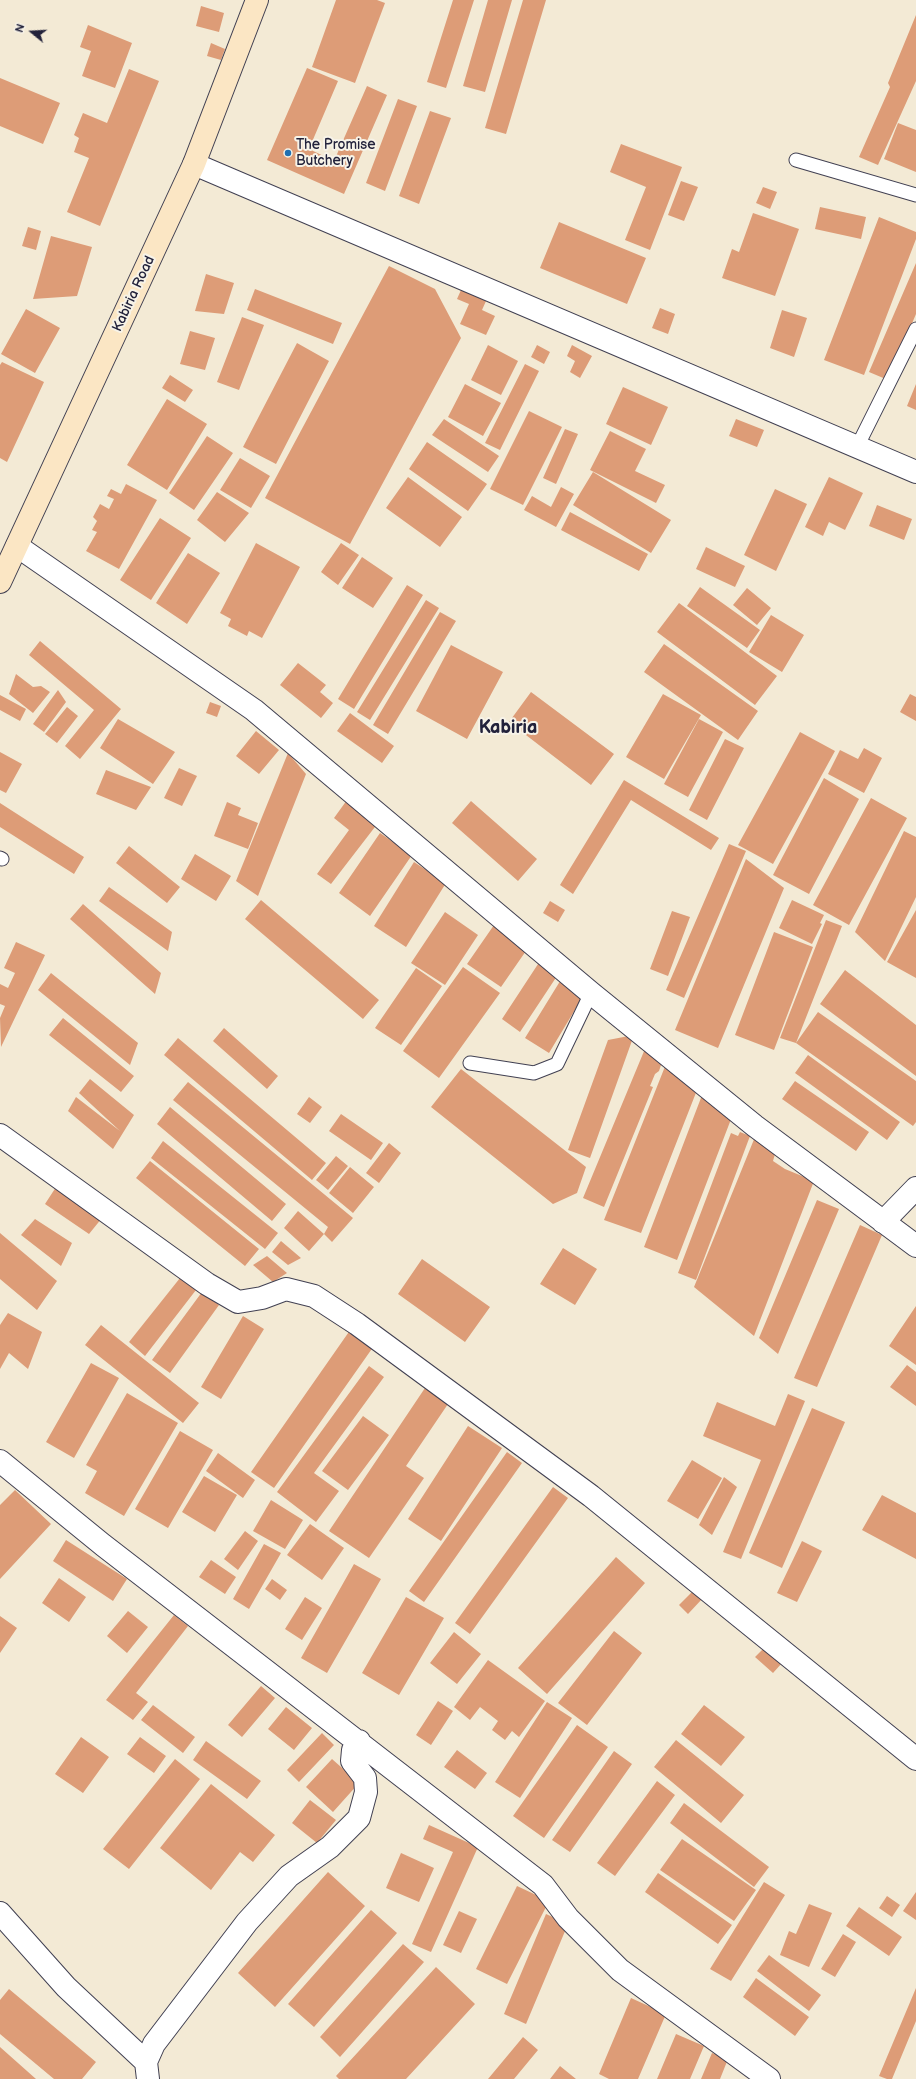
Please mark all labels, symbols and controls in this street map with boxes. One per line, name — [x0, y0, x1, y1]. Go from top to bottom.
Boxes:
north arrow — [12, 12, 52, 52]
text: N — [13, 22, 28, 34]
place label: The Promise Butchery — [296, 137, 375, 170]
marker: The Promise Butchery — [283, 148, 293, 158]
street label: Kabiria Road — [109, 253, 159, 335]
district label: Kabiria — [479, 717, 537, 739]

